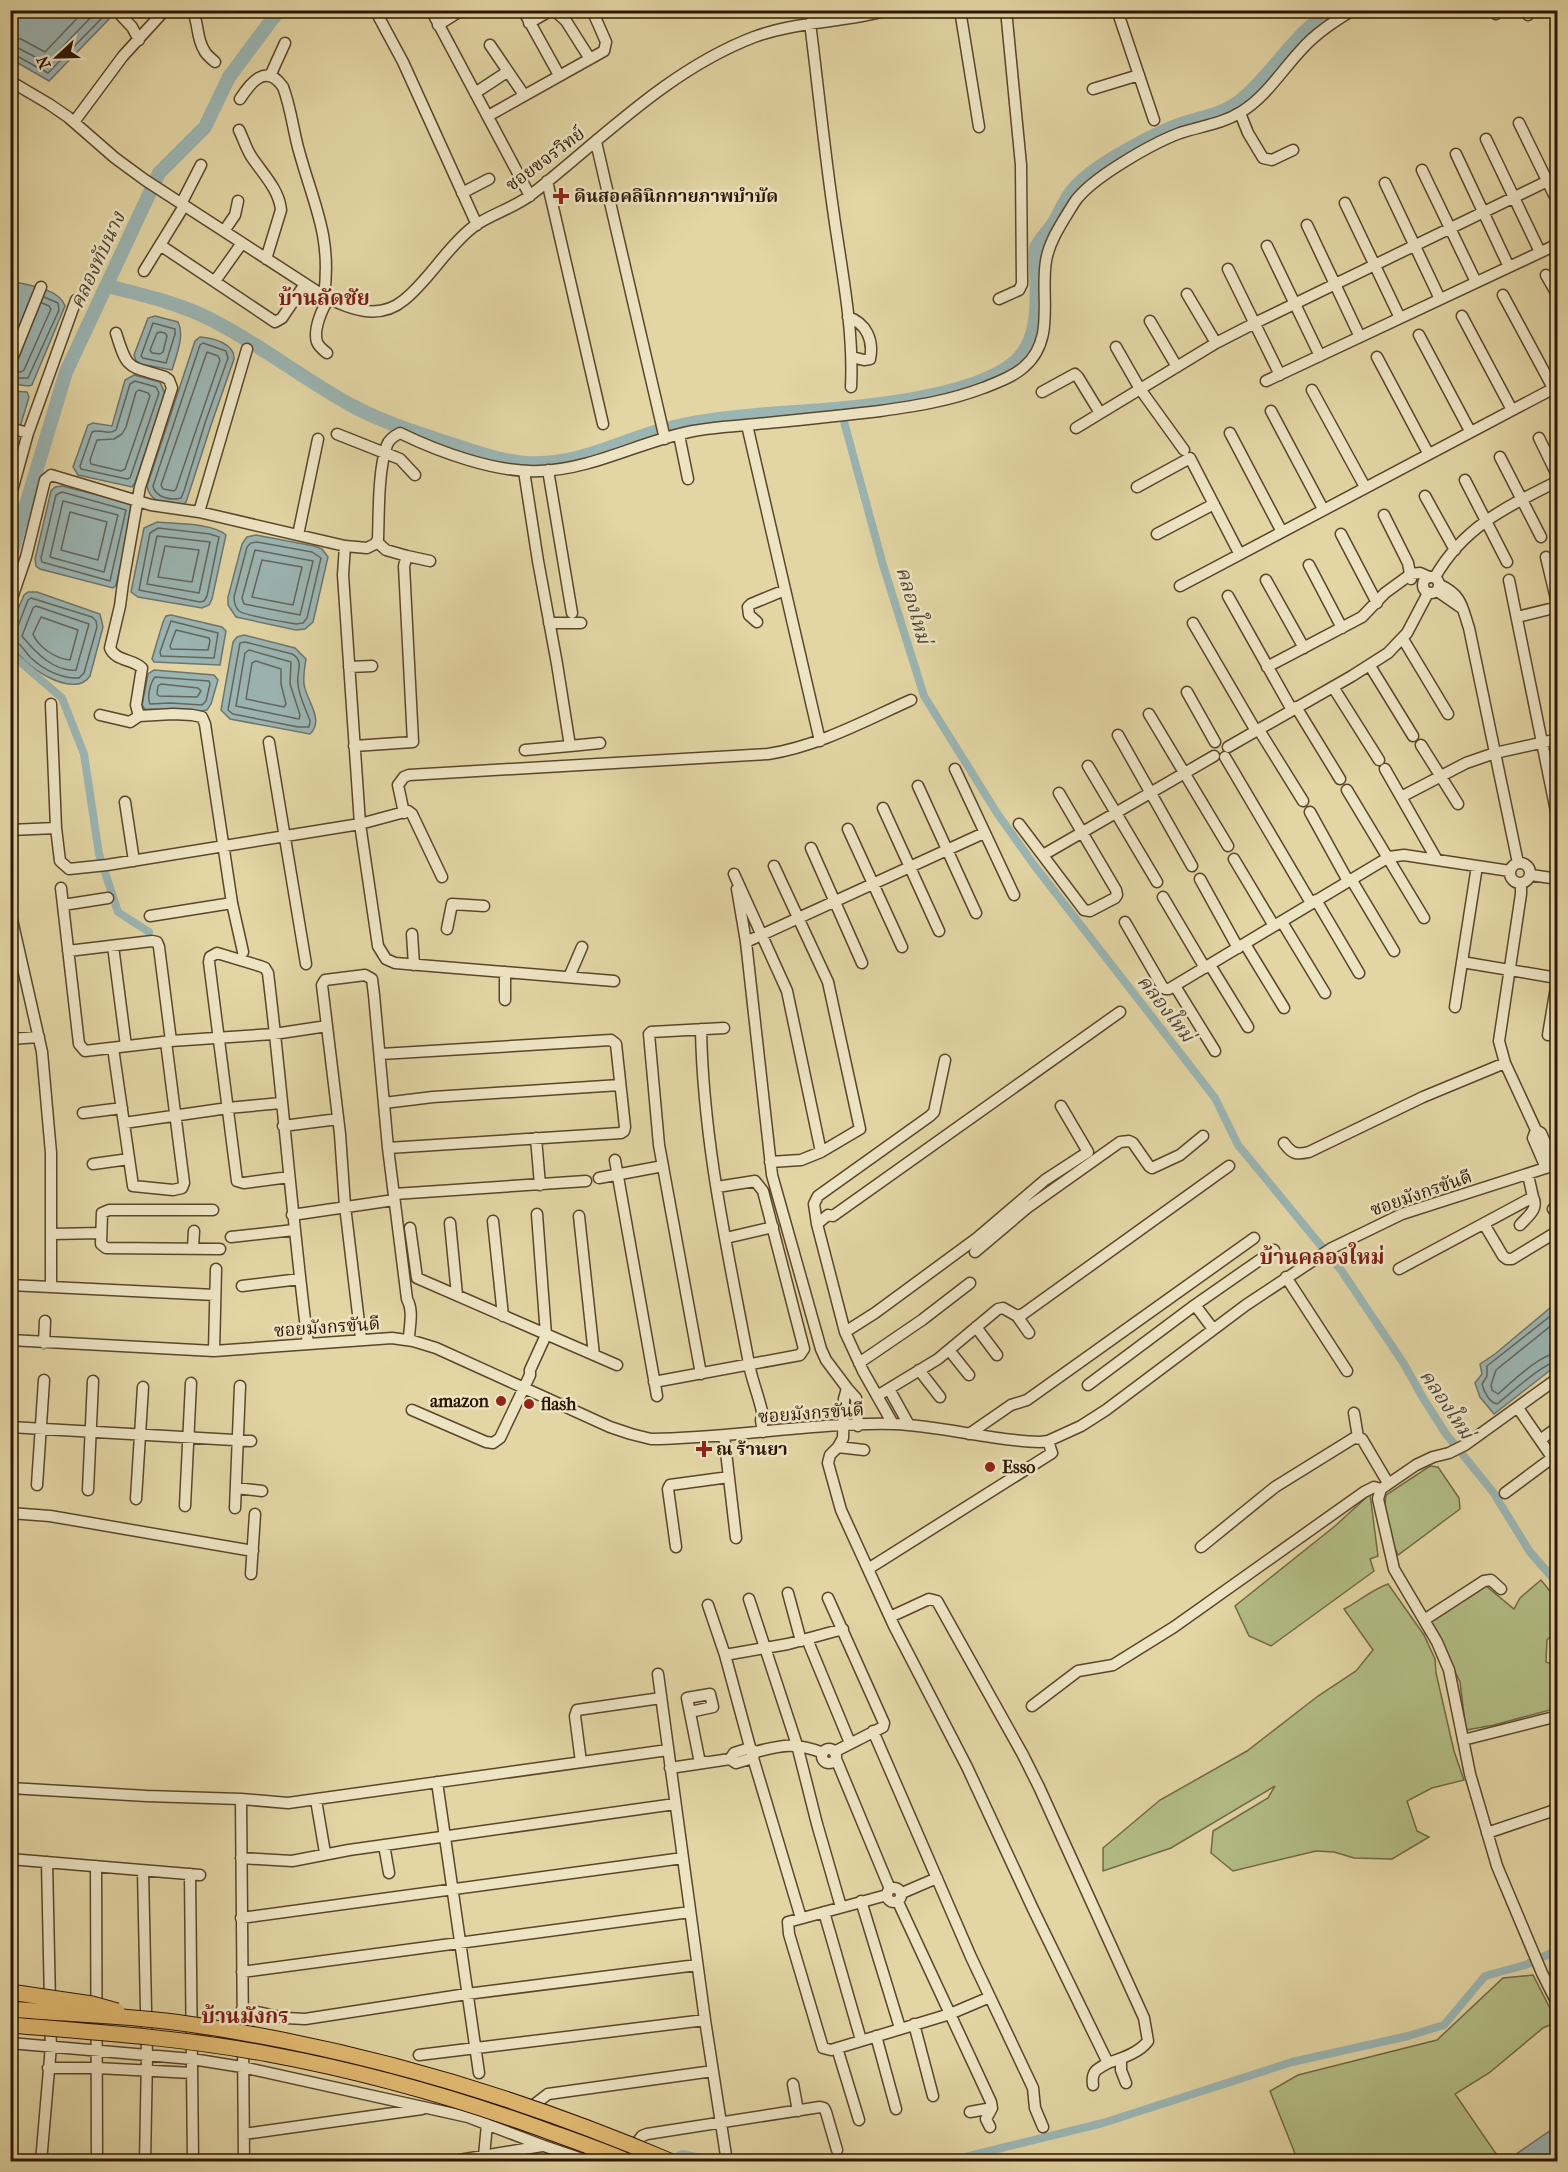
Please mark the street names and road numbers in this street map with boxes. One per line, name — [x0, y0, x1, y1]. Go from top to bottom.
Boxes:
street label: ซอยขจรวิทย์ — [501, 122, 589, 196]
street label: ซอยมังกรขันดี — [1367, 1166, 1475, 1221]
street label: ซอยมังกรขันดี — [273, 1313, 381, 1342]
street label: ซอยมังกรขันดี — [757, 1399, 865, 1428]

